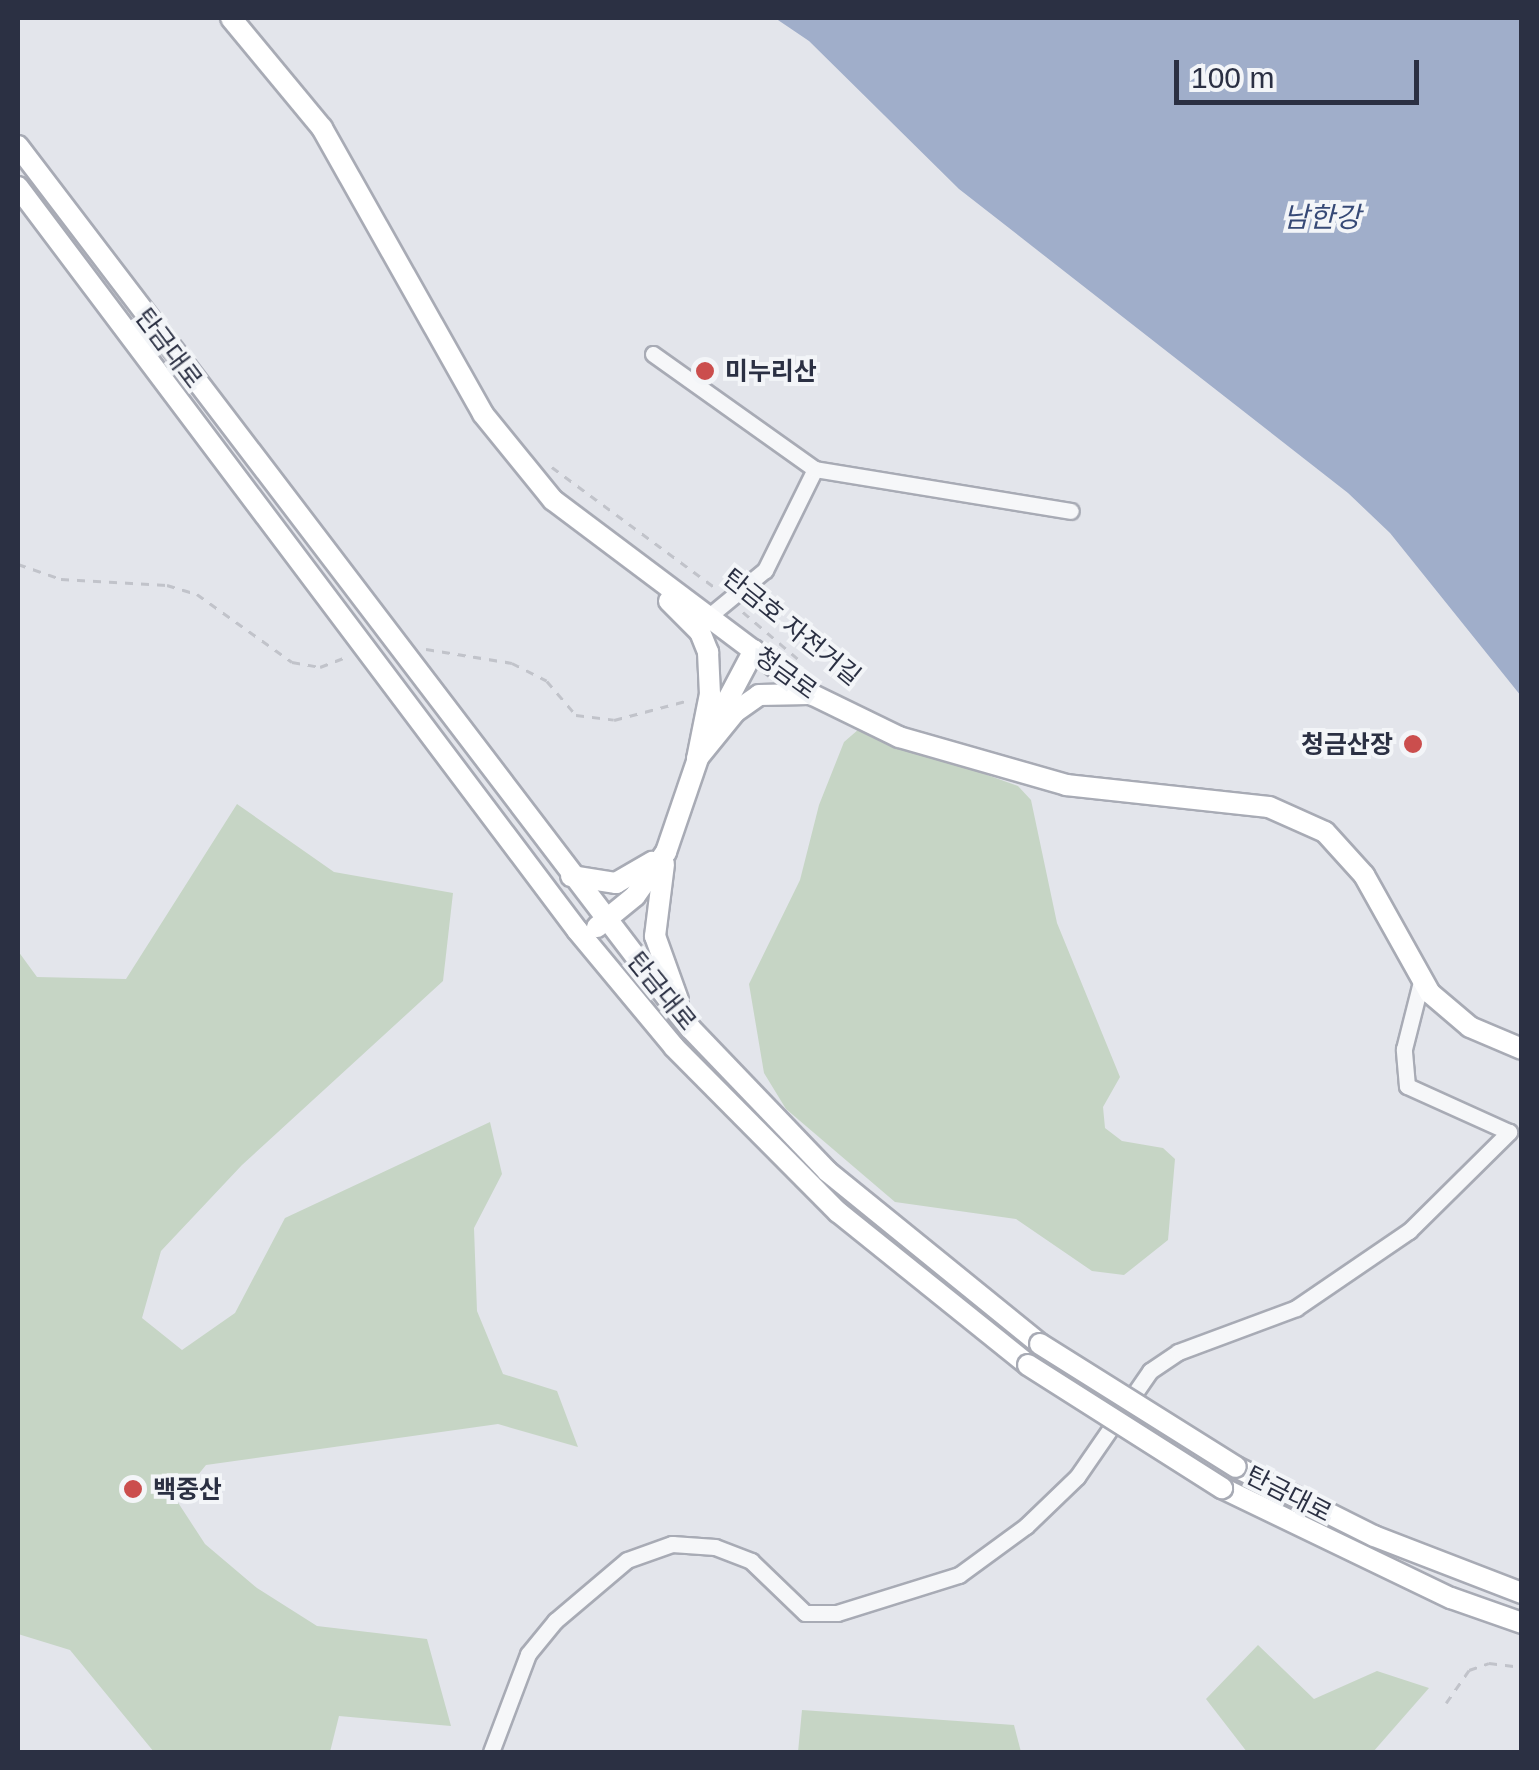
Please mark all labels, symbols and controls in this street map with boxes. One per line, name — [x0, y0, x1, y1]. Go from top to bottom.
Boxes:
scale bar — [1179, 40, 1424, 102]
text: 100 m — [1191, 61, 1274, 94]
water label: 남한강 — [1283, 201, 1361, 235]
street label: 탄금대로 — [129, 302, 209, 394]
place label: 미누리산 — [725, 356, 817, 386]
marker: 미누리산 — [694, 360, 716, 382]
street label: 탄금호 자전거길 — [717, 562, 867, 692]
street label: 청금로 — [749, 641, 823, 705]
place label: 청금산장 — [1301, 729, 1393, 759]
marker: 청금산장 — [1402, 733, 1424, 755]
street label: 탄금대로 — [621, 946, 703, 1036]
street label: 탄금대로 — [1241, 1460, 1337, 1528]
place label: 백중산 — [153, 1474, 222, 1504]
marker: 백중산 — [122, 1478, 144, 1500]

